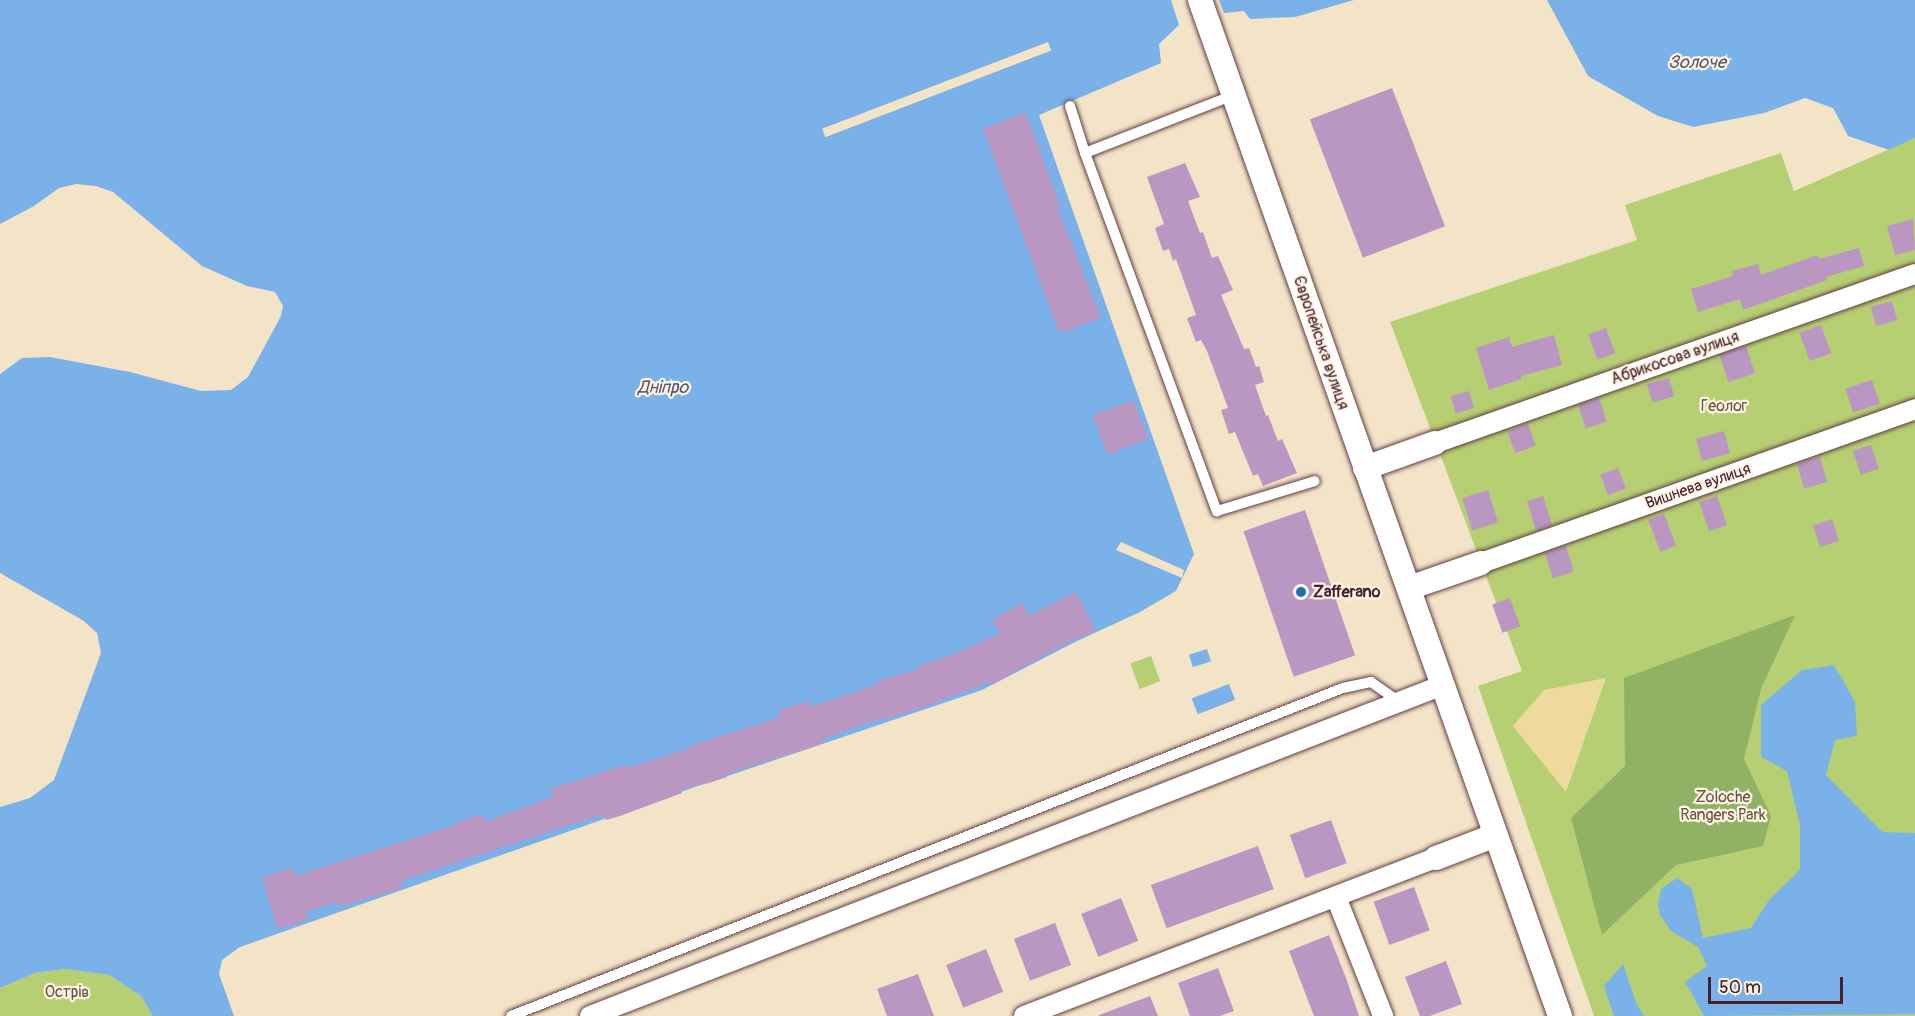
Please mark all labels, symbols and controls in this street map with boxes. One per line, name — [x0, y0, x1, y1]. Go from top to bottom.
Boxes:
water label: Золоче — [1668, 52, 1726, 74]
street label: Європейська вулиця — [1289, 274, 1353, 412]
street label: Абрикосова вулиця — [1608, 327, 1742, 389]
water label: Дніпро — [638, 377, 688, 399]
park label: Геолог — [1701, 396, 1747, 416]
street label: Вишнева вулиця — [1643, 459, 1753, 513]
place label: Zafferano — [1313, 582, 1380, 602]
marker: Zafferano — [1294, 585, 1308, 599]
park label: Zoloche Rangers Park — [1680, 787, 1766, 825]
scale bar — [1711, 965, 1846, 1003]
text: 50 m — [1719, 976, 1761, 999]
park label: Острів — [45, 982, 89, 1002]

